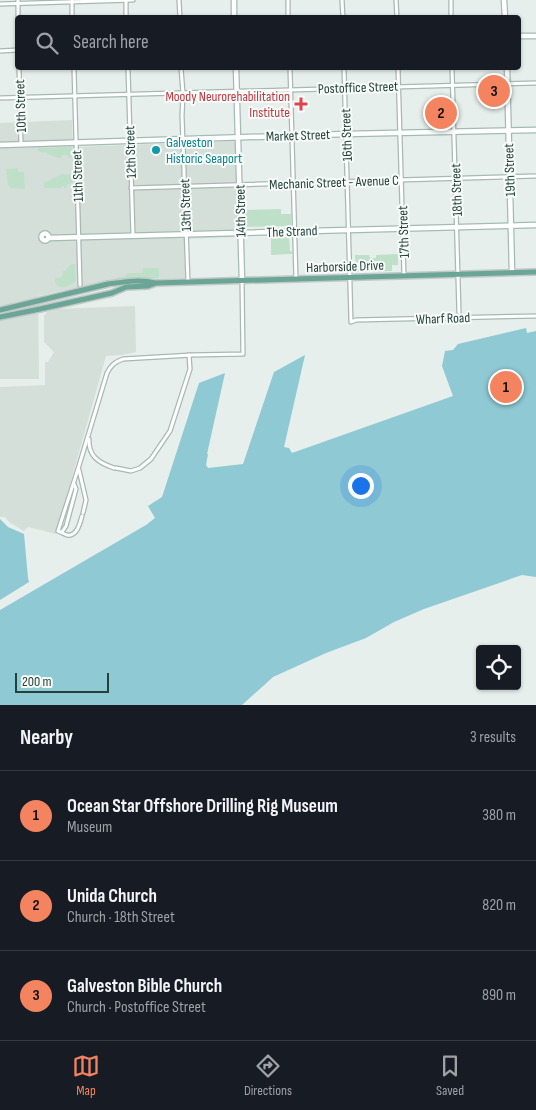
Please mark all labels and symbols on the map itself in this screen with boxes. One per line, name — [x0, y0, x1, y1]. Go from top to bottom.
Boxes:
pin: 3 — [478, 72, 510, 110]
street label: Postoffice Street — [318, 78, 398, 97]
street label: 10th Street — [11, 79, 30, 133]
place label: Moody Neurorehabilitation Institute — [165, 88, 290, 121]
pin: 2 — [425, 94, 457, 132]
marker: Moody Neurorehabilitation Institute — [294, 97, 308, 111]
street label: 16th Street — [337, 108, 356, 162]
street label: 12th Street — [121, 125, 140, 179]
street label: Market Street — [265, 126, 331, 145]
place label: Galveston Historic Seaport — [166, 134, 242, 167]
street label: 19th Street — [500, 143, 519, 197]
marker: Galveston Historic Seaport — [150, 144, 162, 156]
street label: 11th Street — [68, 150, 87, 202]
street label: 18th Street — [447, 163, 466, 217]
street label: Mechanic Street - Avenue C — [269, 172, 399, 193]
street label: 13th Street — [176, 178, 195, 232]
street label: 14th Street — [232, 184, 249, 238]
street label: 17th Street — [394, 205, 413, 259]
street label: The Strand — [266, 222, 318, 241]
street label: Harborside Drive — [306, 257, 384, 276]
street label: Wharf Road — [416, 309, 471, 328]
pin: 1 — [490, 368, 522, 406]
your location — [348, 473, 374, 499]
scale bar — [15, 670, 109, 693]

